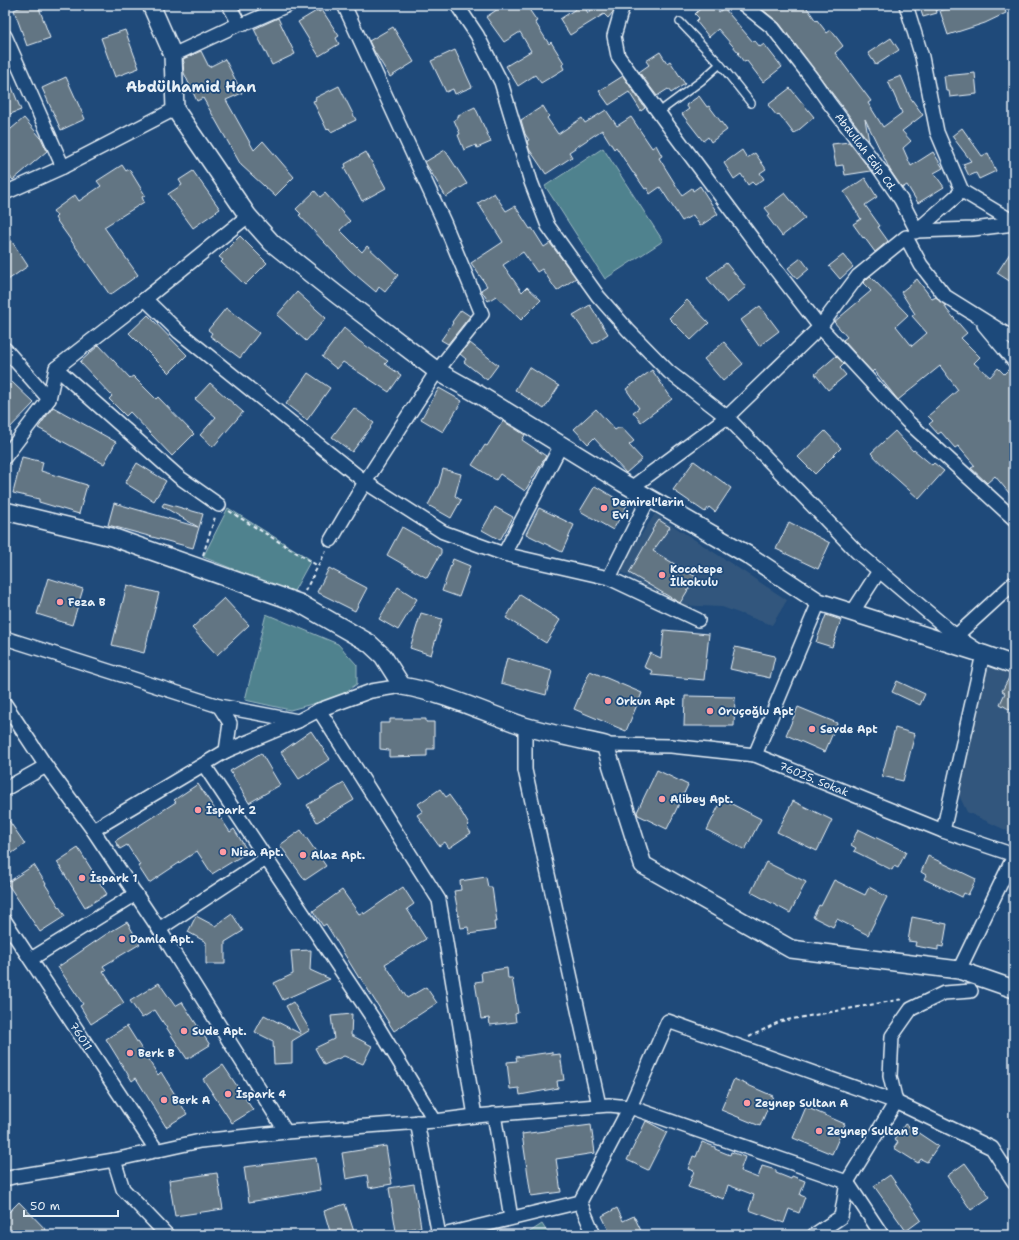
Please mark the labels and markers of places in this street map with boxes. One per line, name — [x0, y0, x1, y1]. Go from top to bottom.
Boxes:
place label: Demirel'lerin Evi — [612, 495, 685, 523]
marker: Demirel'lerin Evi — [599, 503, 609, 513]
place label: Kocatepe İlkokulu — [670, 562, 723, 590]
marker: Kocatepe İlkokulu — [657, 570, 667, 580]
place label: Feza B — [68, 595, 106, 610]
marker: Feza B — [55, 597, 65, 607]
place label: Orkun Apt — [616, 694, 676, 709]
marker: Orkun Apt — [603, 696, 613, 706]
place label: Oruçoğlu Apt — [718, 704, 794, 719]
marker: Oruçoğlu Apt — [705, 706, 715, 716]
place label: Sevde Apt — [820, 722, 878, 737]
marker: Sevde Apt — [807, 724, 817, 734]
place label: Alibey Apt. — [670, 792, 733, 807]
marker: Alibey Apt. — [657, 794, 667, 804]
place label: İspark 2 — [206, 802, 257, 818]
marker: İspark 2 — [193, 805, 203, 815]
place label: Nisa Apt. — [231, 845, 284, 860]
marker: Nisa Apt. — [218, 847, 228, 857]
place label: Alaz Apt. — [311, 848, 365, 863]
marker: Alaz Apt. — [298, 850, 308, 860]
place label: İspark 1 — [90, 870, 138, 886]
marker: İspark 1 — [77, 873, 87, 883]
place label: Damla Apt. — [130, 932, 194, 947]
marker: Damla Apt. — [117, 934, 127, 944]
place label: Sude Apt. — [192, 1024, 247, 1039]
marker: Sude Apt. — [179, 1026, 189, 1036]
place label: Berk B — [138, 1046, 175, 1061]
marker: Berk B — [125, 1048, 135, 1058]
place label: İspark 4 — [236, 1086, 287, 1102]
marker: İspark 4 — [223, 1089, 233, 1099]
place label: Berk A — [172, 1093, 211, 1108]
marker: Berk A — [159, 1095, 169, 1105]
place label: Zeynep Sultan A — [755, 1096, 849, 1111]
marker: Zeynep Sultan A — [742, 1098, 752, 1108]
place label: Zeynep Sultan B — [827, 1124, 919, 1139]
marker: Zeynep Sultan B — [814, 1126, 824, 1136]

